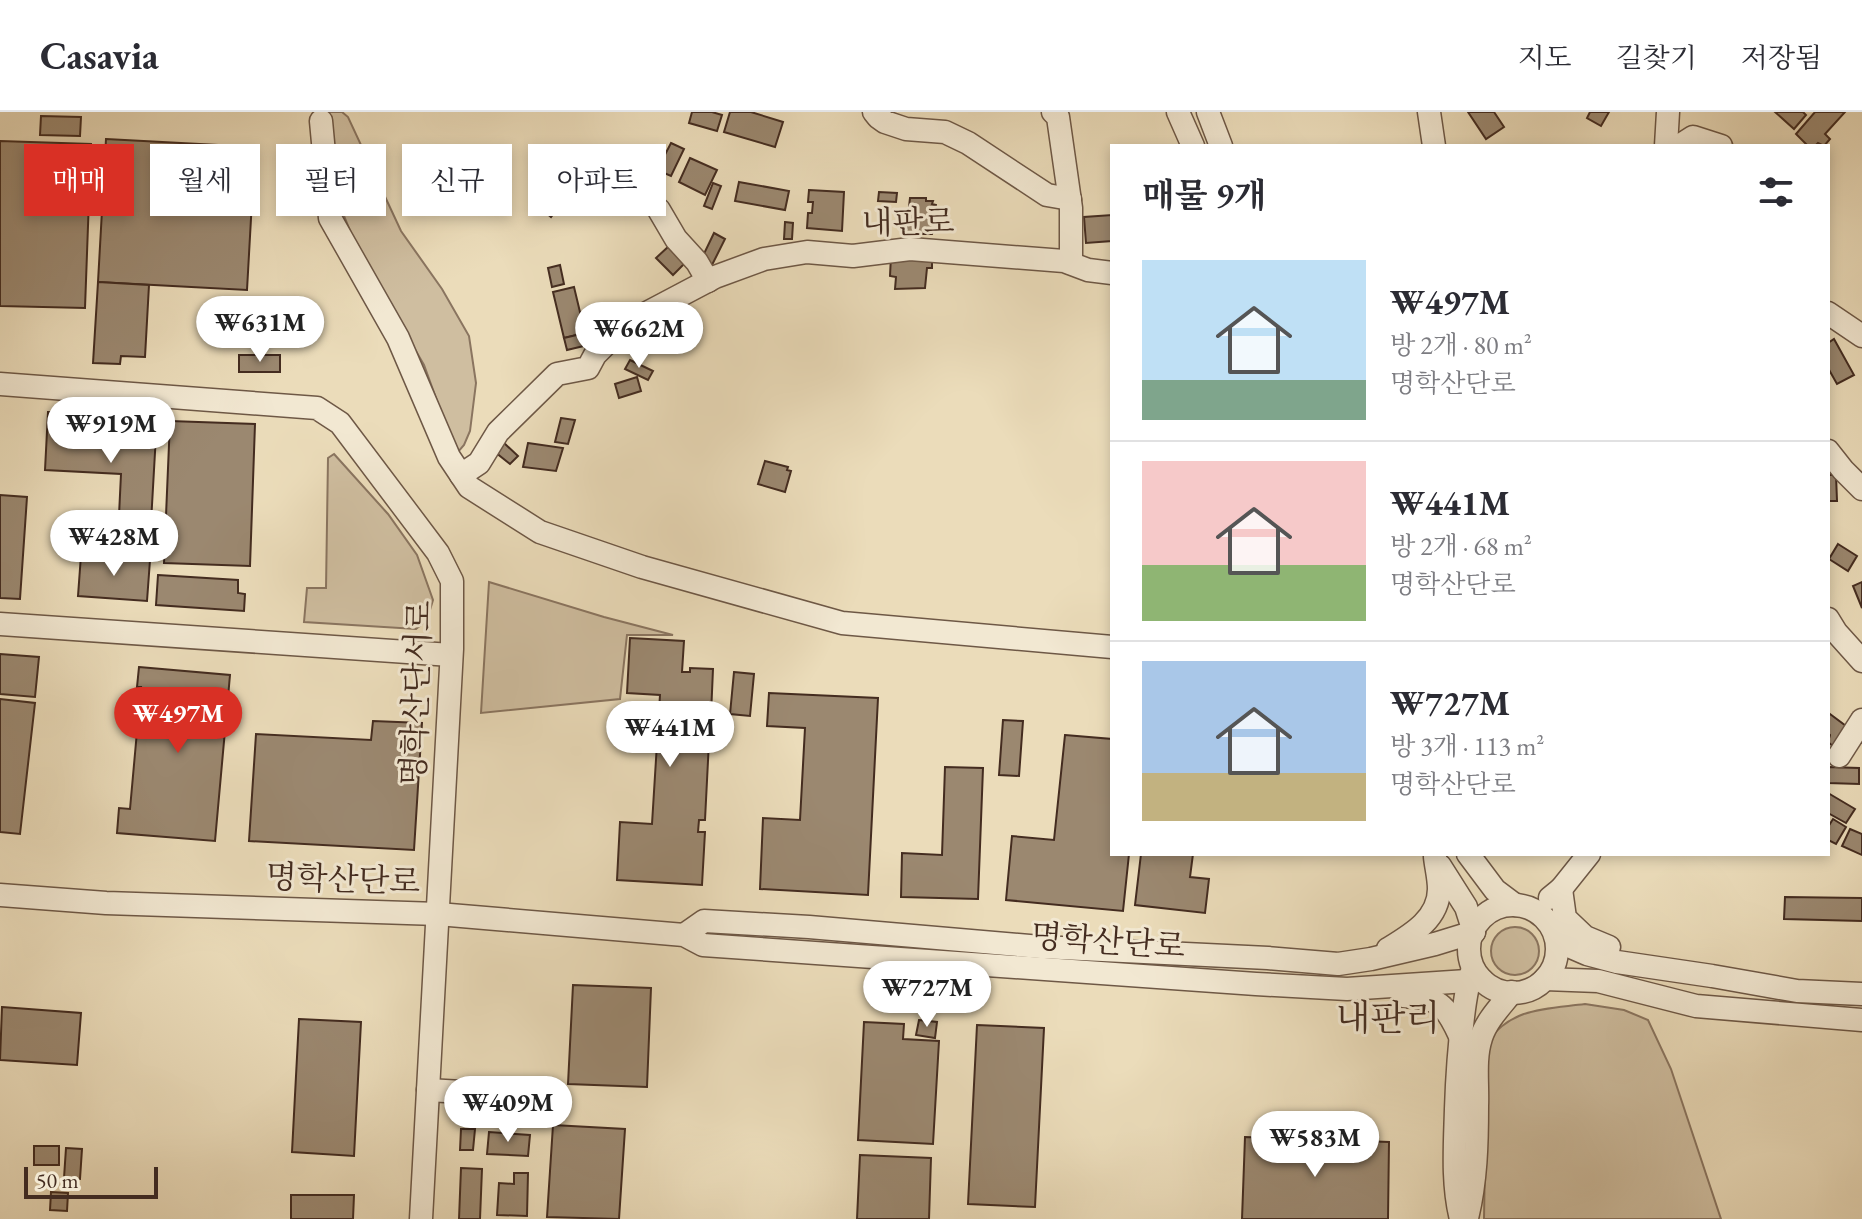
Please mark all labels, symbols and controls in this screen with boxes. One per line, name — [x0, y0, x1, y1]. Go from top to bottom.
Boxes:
text: Casavia — [40, 31, 159, 80]
text: 지도 — [1518, 39, 1572, 75]
text: 길찾기 — [1616, 39, 1697, 75]
text: 저장됨 — [1741, 39, 1822, 75]
chip: 매매 — [24, 144, 134, 216]
chip: 월세 — [150, 144, 260, 216]
chip: 필터 — [276, 144, 386, 216]
chip: 신규 — [402, 144, 512, 216]
chip: 아파트 — [528, 144, 666, 216]
icon: filters — [1754, 170, 1798, 214]
text: 매물 9개 — [1142, 173, 1267, 217]
street label: 내판로 — [861, 200, 955, 244]
text: ₩497M — [1390, 280, 1510, 324]
icon: home — [1206, 292, 1302, 388]
pin: ₩631M — [204, 296, 316, 364]
pin: ₩662M — [583, 302, 695, 370]
text: ₩631M — [214, 305, 306, 339]
text: ₩662M — [593, 311, 685, 345]
text: 방 2개 · 80 m² — [1390, 328, 1532, 362]
text: 명학산단로 — [1390, 366, 1516, 400]
pin: ₩919M — [55, 397, 167, 465]
text: ₩919M — [65, 406, 157, 440]
text: ₩441M — [1390, 481, 1510, 525]
icon: home — [1206, 493, 1302, 589]
pin: ₩428M — [58, 510, 170, 578]
text: ₩428M — [68, 519, 160, 553]
text: 방 2개 · 68 m² — [1390, 529, 1532, 563]
text: 명학산단로 — [1390, 567, 1516, 601]
street label: 명학산단서로 — [392, 600, 440, 786]
text: ₩727M — [1390, 681, 1510, 725]
pin: ₩497M — [122, 687, 234, 755]
icon: home — [1206, 693, 1302, 789]
text: ₩497M — [132, 696, 224, 730]
pin: ₩441M — [614, 701, 726, 769]
text: ₩441M — [624, 710, 716, 744]
text: 방 3개 · 113 m² — [1390, 729, 1544, 763]
text: 명학산단로 — [1390, 767, 1516, 801]
street label: 명학산단로 — [265, 855, 421, 903]
street label: 명학산단로 — [1029, 915, 1187, 967]
pin: ₩727M — [871, 961, 983, 1029]
text: ₩727M — [881, 970, 973, 1004]
district label: 내판리 — [1336, 994, 1440, 1041]
pin: ₩409M — [452, 1076, 564, 1144]
text: ₩409M — [462, 1085, 554, 1119]
pin: ₩583M — [1259, 1111, 1371, 1179]
text: ₩583M — [1269, 1120, 1361, 1154]
scale bar — [24, 1163, 158, 1199]
text: 50 m — [36, 1166, 79, 1195]

